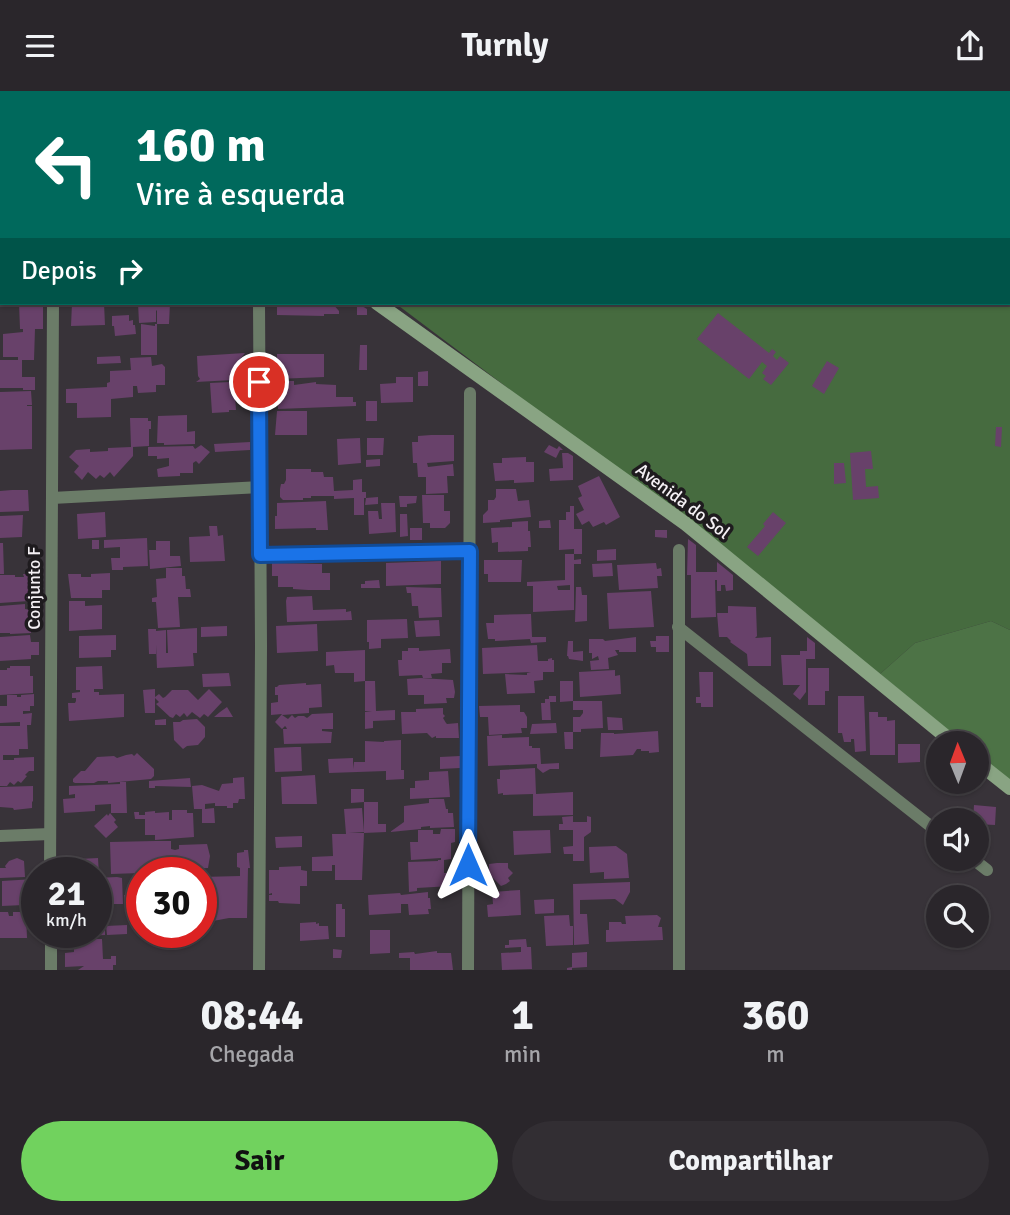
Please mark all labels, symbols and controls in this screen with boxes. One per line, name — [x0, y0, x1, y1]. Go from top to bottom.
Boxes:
text: Turnly — [462, 26, 548, 65]
icon: menu — [21, 27, 59, 65]
icon: share — [951, 27, 989, 65]
text: 160 m — [136, 115, 266, 175]
icon: left — [21, 119, 112, 210]
text: Vire à esquerda — [136, 175, 346, 214]
icon: right — [111, 252, 149, 290]
text: Depois — [21, 255, 97, 287]
pin — [229, 352, 289, 412]
icon: arrive — [240, 363, 278, 401]
street label: Avenida do Sol — [631, 458, 735, 544]
street label: Conjunto F — [23, 546, 45, 630]
north arrow — [926, 731, 989, 795]
map controls — [926, 731, 989, 948]
button: sound — [926, 808, 989, 871]
position arrow — [431, 828, 505, 902]
speed limit sign: 30 — [126, 857, 217, 948]
text: 21 — [48, 872, 85, 915]
button: search — [926, 885, 989, 948]
text: km/h — [46, 909, 87, 931]
text: 08:44 — [200, 990, 304, 1041]
text: 1 — [511, 990, 534, 1041]
text: 360 — [741, 990, 810, 1041]
text: Chegada — [209, 1040, 295, 1069]
text: min — [504, 1040, 541, 1069]
text: m — [766, 1040, 785, 1069]
button: Sair — [21, 1121, 498, 1201]
button: Compartilhar — [512, 1121, 989, 1201]

